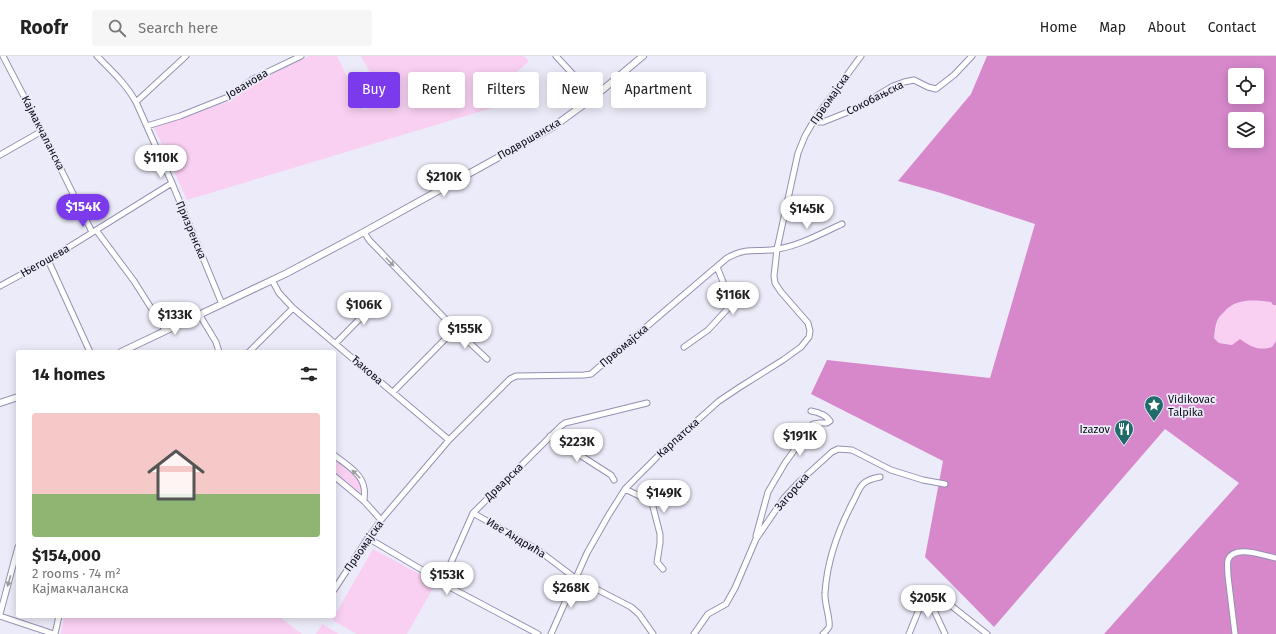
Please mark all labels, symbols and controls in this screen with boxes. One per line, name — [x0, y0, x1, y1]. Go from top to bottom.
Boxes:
search box — [92, 10, 372, 46]
text: Roofr — [20, 16, 68, 39]
icon: search — [106, 17, 128, 39]
text: Search here — [138, 19, 218, 37]
text: Home — [1040, 19, 1077, 36]
text: Map — [1099, 19, 1126, 36]
text: About — [1148, 19, 1186, 36]
text: Contact — [1208, 19, 1256, 36]
street label: Јованова — [224, 66, 270, 102]
map controls — [1228, 68, 1264, 148]
button: locate — [1228, 68, 1264, 104]
street label: Првомајска — [808, 71, 852, 127]
chip: Buy — [348, 72, 400, 108]
chip: Rent — [408, 72, 465, 108]
chip: Filters — [473, 72, 539, 108]
chip: New — [547, 72, 603, 108]
chip: Apartment — [611, 72, 706, 108]
street label: Сокобањска — [844, 78, 906, 118]
street label: Кајмакчаланска — [19, 94, 67, 172]
button: layers — [1228, 112, 1264, 148]
street label: Подвршанска — [495, 116, 563, 162]
pin: $110K — [133, 145, 189, 179]
text: $110K — [144, 150, 178, 165]
pin: $210K — [416, 164, 472, 198]
text: $210K — [426, 169, 462, 184]
pin: $154K — [55, 194, 111, 228]
pin: $145K — [779, 196, 835, 230]
text: $154K — [65, 199, 101, 214]
street label: Призренска — [173, 199, 209, 261]
text: $145K — [789, 201, 825, 216]
street label: Његошева — [18, 242, 72, 280]
one-way arrow — [385, 257, 395, 267]
pin: $116K — [705, 282, 761, 316]
text: $116K — [716, 287, 750, 302]
pin: $106K — [336, 292, 392, 326]
text: $106K — [346, 297, 382, 312]
pin: $133K — [147, 302, 203, 336]
text: $133K — [158, 307, 192, 322]
pin: $155K — [437, 316, 493, 350]
text: $155K — [448, 321, 482, 336]
street label: Првомајска — [597, 322, 651, 370]
street label: Ђакова — [348, 353, 386, 387]
icon: filters — [298, 363, 320, 385]
text: 14 homes — [32, 364, 105, 385]
place label: Vidikovac Talpika — [1168, 393, 1215, 419]
place icon: Vidikovac Talpika — [1143, 394, 1165, 422]
street label: Карпатска — [654, 416, 702, 460]
restaurant icon: Izazov — [1113, 418, 1135, 446]
pin: $191K — [772, 423, 828, 457]
place label: Izazov — [1080, 423, 1111, 436]
text: $191K — [783, 428, 817, 443]
pin: $223K — [549, 429, 605, 463]
text: $223K — [559, 434, 595, 449]
icon: home — [140, 439, 212, 511]
street label: Дрварска — [481, 460, 526, 504]
one-way arrow — [351, 469, 361, 479]
street label: Загорска — [772, 470, 812, 514]
pin: $149K — [636, 480, 692, 514]
text: $149K — [646, 485, 682, 500]
street label: Иве Андрића — [484, 515, 548, 561]
street label: Првомајска — [342, 518, 386, 574]
text: $154,000 — [32, 545, 101, 566]
pin: $153K — [419, 562, 475, 596]
text: 2 rooms · 74 m² — [32, 566, 121, 581]
text: $153K — [430, 567, 464, 582]
one-way arrow — [6, 575, 12, 587]
pin: $268K — [543, 575, 599, 609]
text: $268K — [553, 580, 589, 595]
text: Кајмакчаланска — [32, 581, 129, 596]
pin: $205K — [900, 585, 956, 619]
text: $205K — [910, 590, 946, 605]

